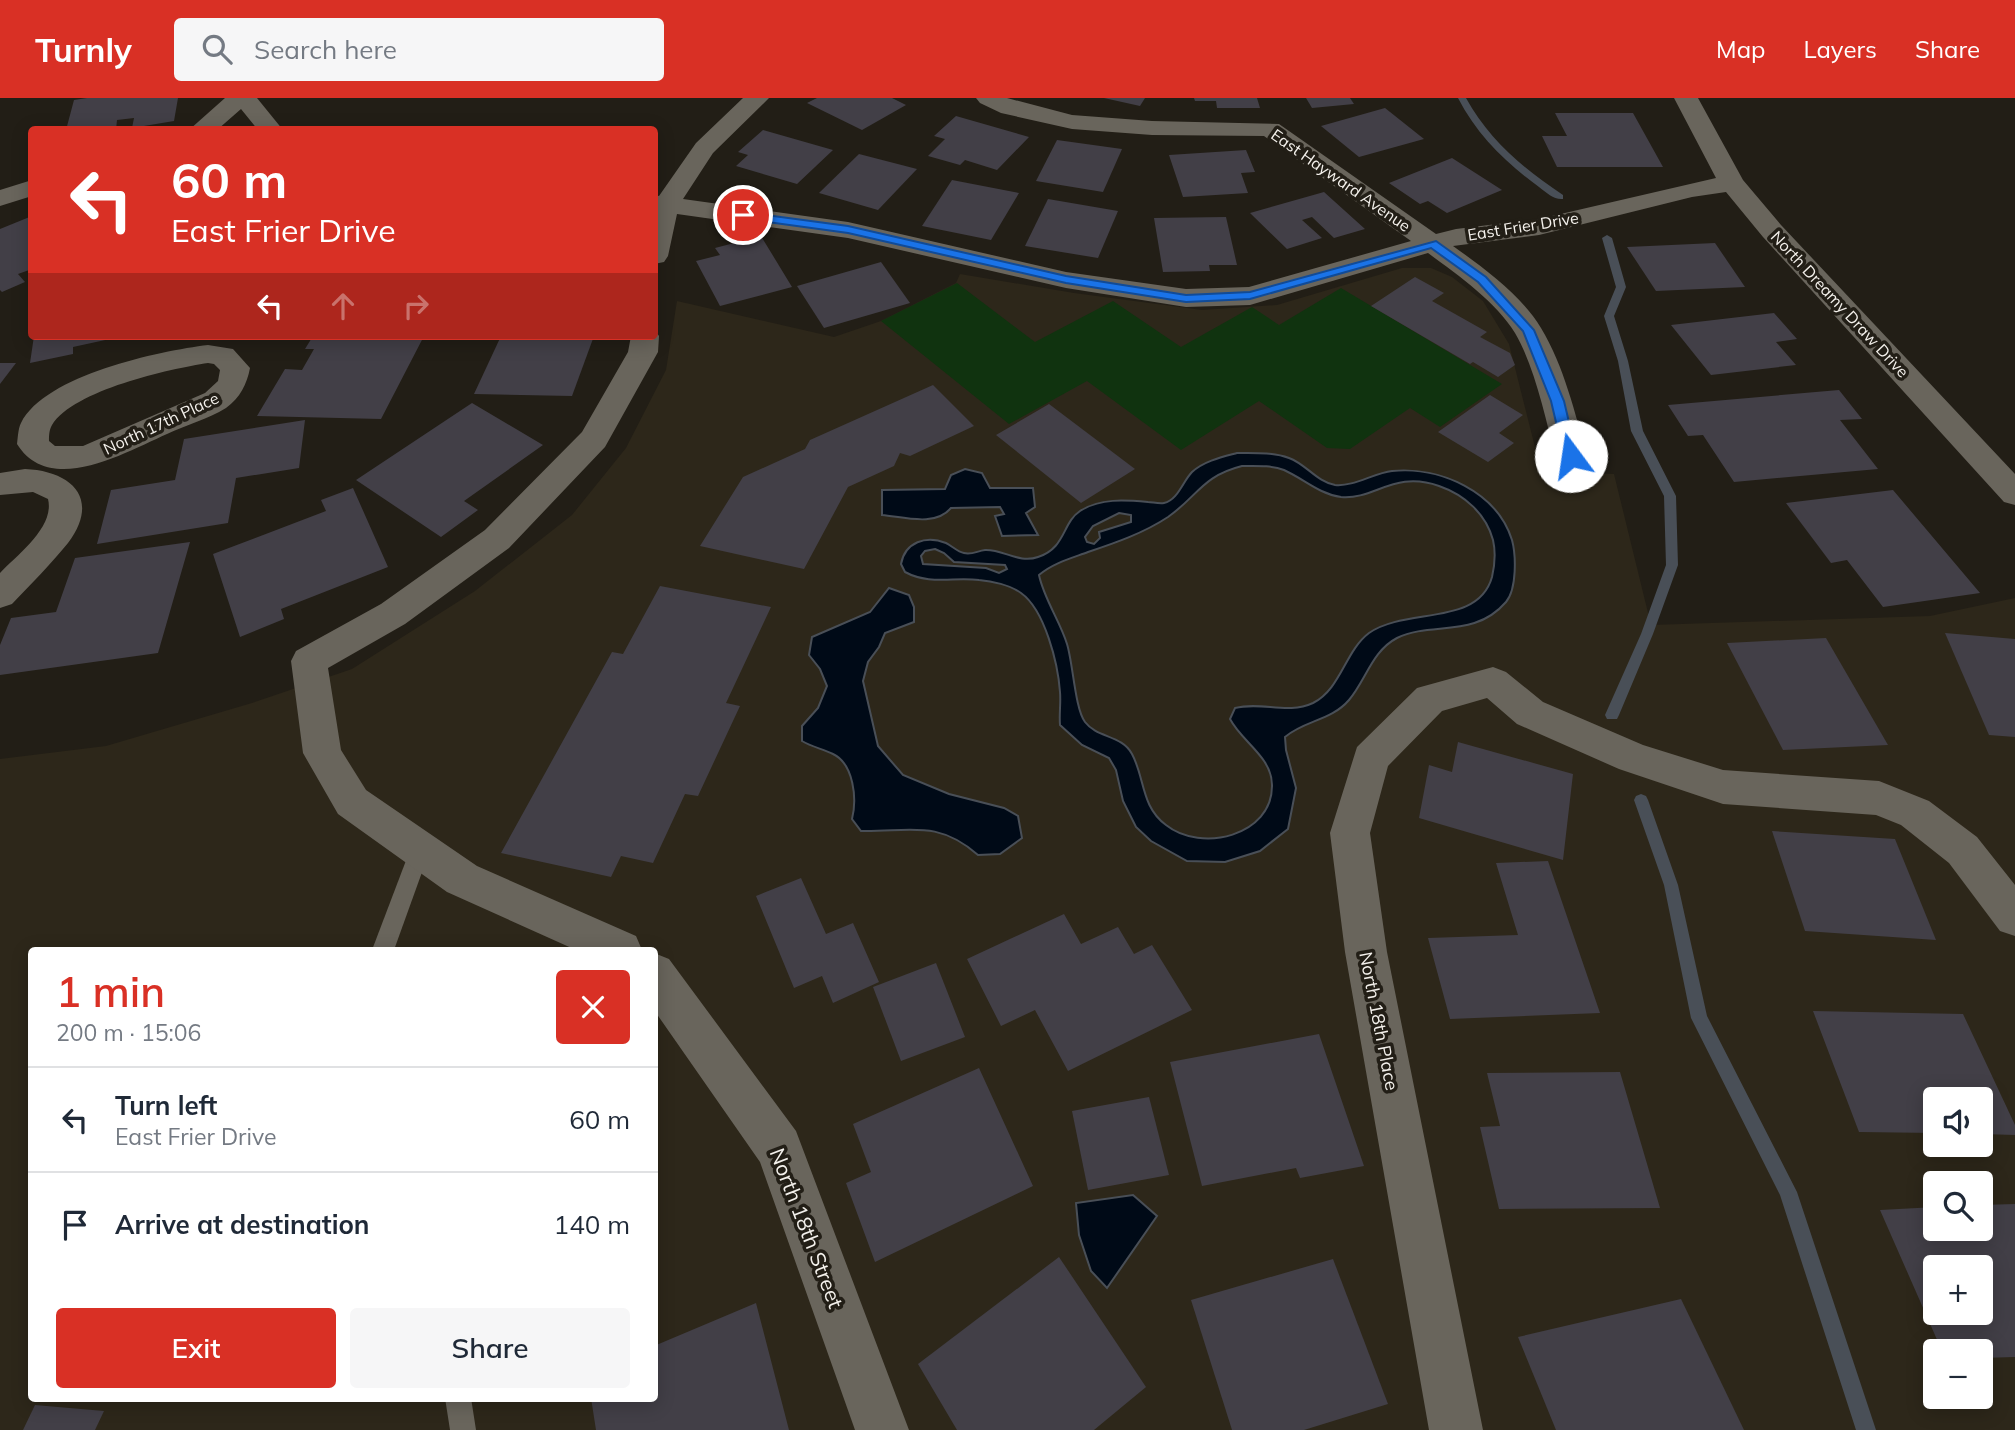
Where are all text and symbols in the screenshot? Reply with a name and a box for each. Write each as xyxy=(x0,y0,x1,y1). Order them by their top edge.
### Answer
search box xyxy=(174,18,664,81)
text: Turnly xyxy=(35,29,132,70)
icon: search xyxy=(198,30,236,68)
text: Search here xyxy=(254,33,397,66)
text: Map xyxy=(1716,34,1765,64)
text: Layers xyxy=(1803,34,1877,64)
text: Share xyxy=(1915,34,1980,64)
street label: East Hayward Avenue xyxy=(1267,124,1415,236)
text: 60 m xyxy=(171,149,287,210)
icon: left xyxy=(56,154,147,245)
pin xyxy=(713,185,773,245)
icon: arrive xyxy=(724,196,762,234)
street label: East Frier Drive xyxy=(1466,207,1580,245)
text: East Frier Drive xyxy=(171,210,396,250)
street label: North Dreamy Draw Drive xyxy=(1767,227,1913,381)
icon: left xyxy=(251,287,289,325)
icon: ahead xyxy=(324,287,362,325)
icon: right xyxy=(397,287,435,325)
street label: North 17th Place xyxy=(100,387,222,459)
position arrow xyxy=(1534,419,1608,493)
street label: North 18th Place xyxy=(1354,950,1404,1092)
text: 1 min xyxy=(56,965,165,1018)
button: close xyxy=(556,970,630,1044)
text: 200 m · 15:06 xyxy=(56,1018,201,1047)
map controls xyxy=(1923,1087,1993,1409)
button: sound xyxy=(1923,1087,1993,1157)
text: Turn left xyxy=(115,1089,217,1122)
icon: left xyxy=(56,1101,94,1139)
text: 60 m xyxy=(569,1103,630,1136)
text: East Frier Drive xyxy=(115,1122,276,1151)
street label: North 18th Street xyxy=(765,1144,849,1312)
button: search xyxy=(1923,1171,1993,1241)
icon: arrive xyxy=(56,1206,94,1244)
text: Arrive at destination xyxy=(115,1208,370,1241)
text: 140 m xyxy=(554,1208,630,1241)
button: + xyxy=(1923,1255,1993,1325)
button: Exit xyxy=(56,1308,336,1388)
button: Share xyxy=(350,1308,630,1388)
button: − xyxy=(1923,1339,1993,1409)

